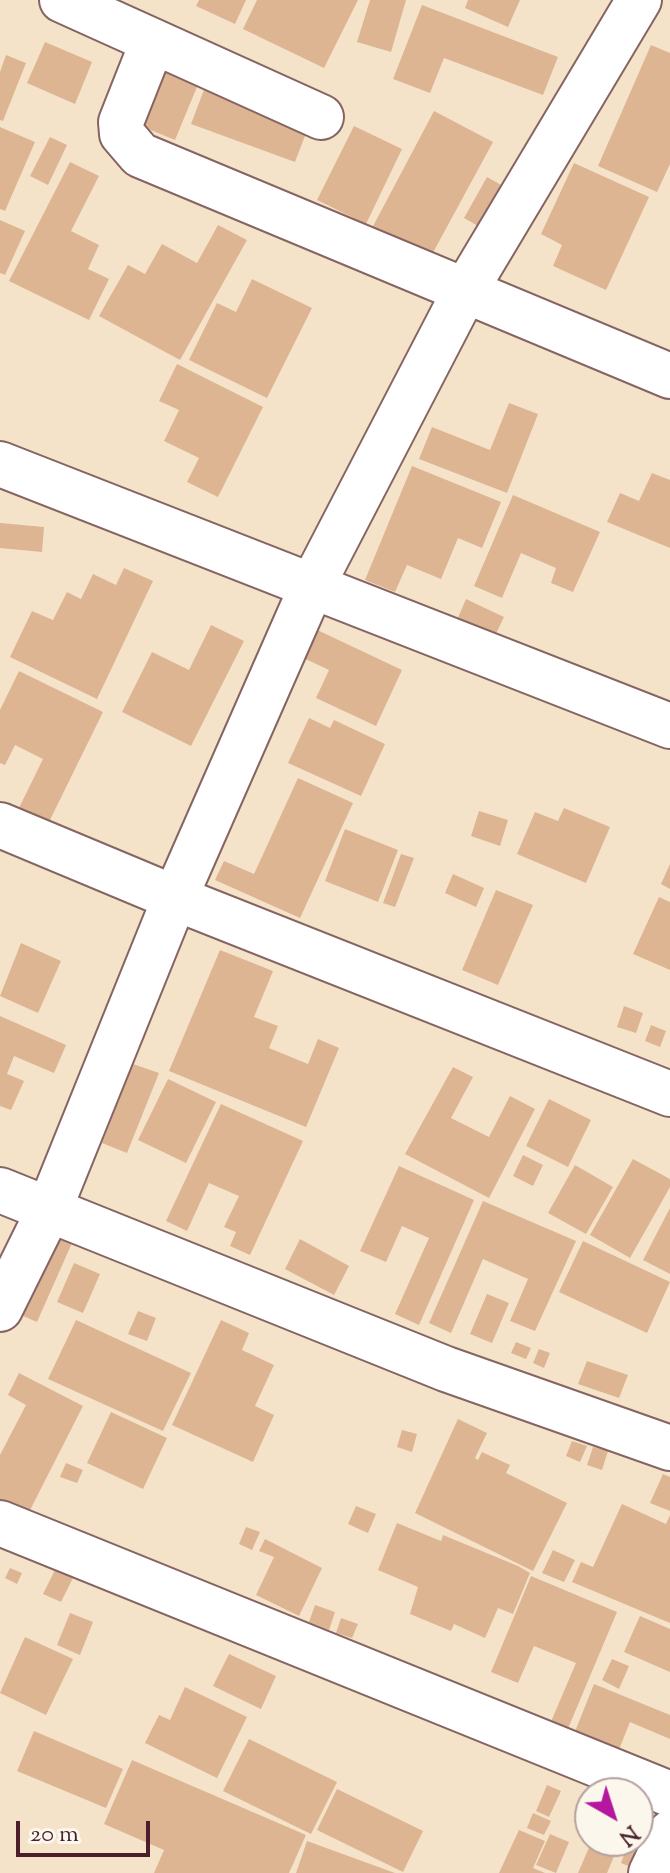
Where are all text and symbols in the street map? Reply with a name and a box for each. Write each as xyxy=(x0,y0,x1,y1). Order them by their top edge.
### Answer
north arrow xyxy=(574,1777,654,1857)
scale bar xyxy=(20,1805,154,1855)
text: N xyxy=(611,1816,645,1852)
text: 20 m xyxy=(30,1818,79,1852)

